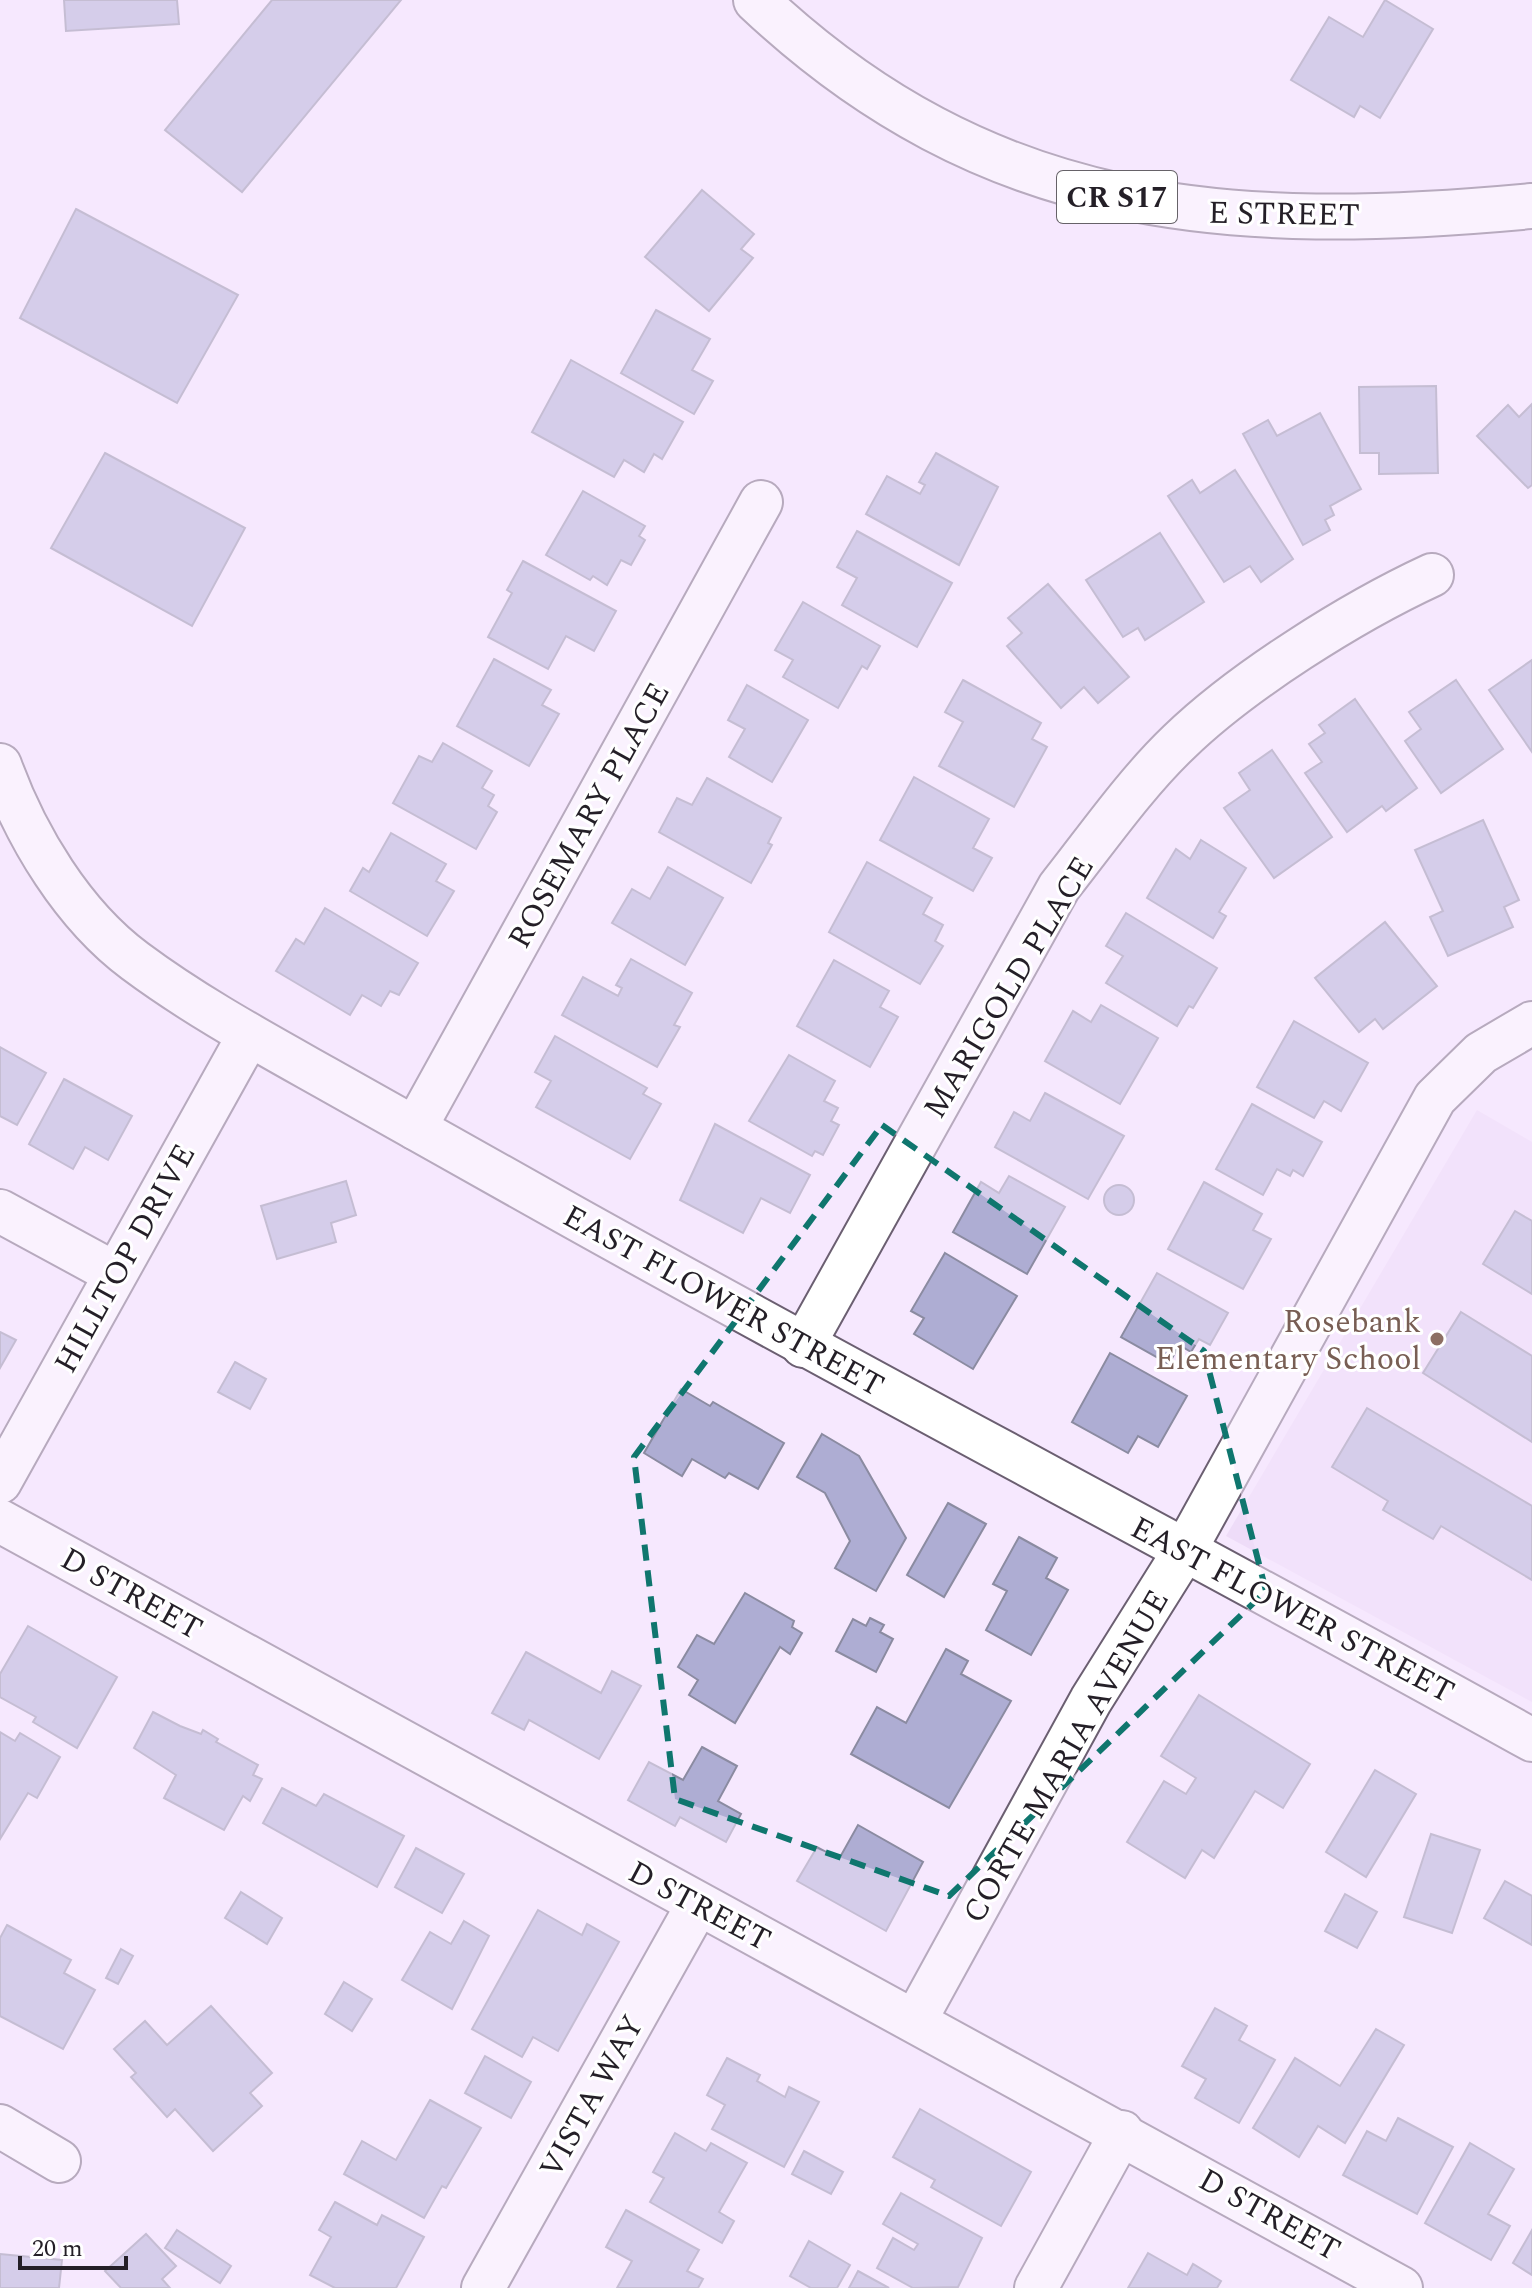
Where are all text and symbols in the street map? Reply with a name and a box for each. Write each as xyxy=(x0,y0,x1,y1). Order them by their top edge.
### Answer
road number: CR S17 xyxy=(1057,171,1177,223)
street label: E STREET xyxy=(1208,189,1360,240)
street label: ROSEMARY PLACE xyxy=(496,674,683,958)
street label: MARIGOLD PLACE xyxy=(911,847,1107,1128)
street label: HILLTOP DRIVE xyxy=(42,1135,209,1382)
street label: EAST FLOWER STREET xyxy=(554,1192,893,1410)
place label: Rosebank Elementary School xyxy=(1155,1298,1421,1384)
marker: Rosebank Elementary School xyxy=(1428,1330,1446,1348)
street label: EAST FLOWER STREET xyxy=(1121,1504,1463,1717)
street label: D STREET xyxy=(51,1535,211,1654)
street label: CORTE MARIA AVENUE xyxy=(951,1581,1182,1933)
street label: D STREET xyxy=(619,1848,780,1965)
street label: VISTA WAY xyxy=(527,2006,657,2187)
street label: D STREET xyxy=(1189,2156,1349,2275)
scale bar xyxy=(20,2220,126,2270)
text: 20 m xyxy=(32,2231,83,2267)

